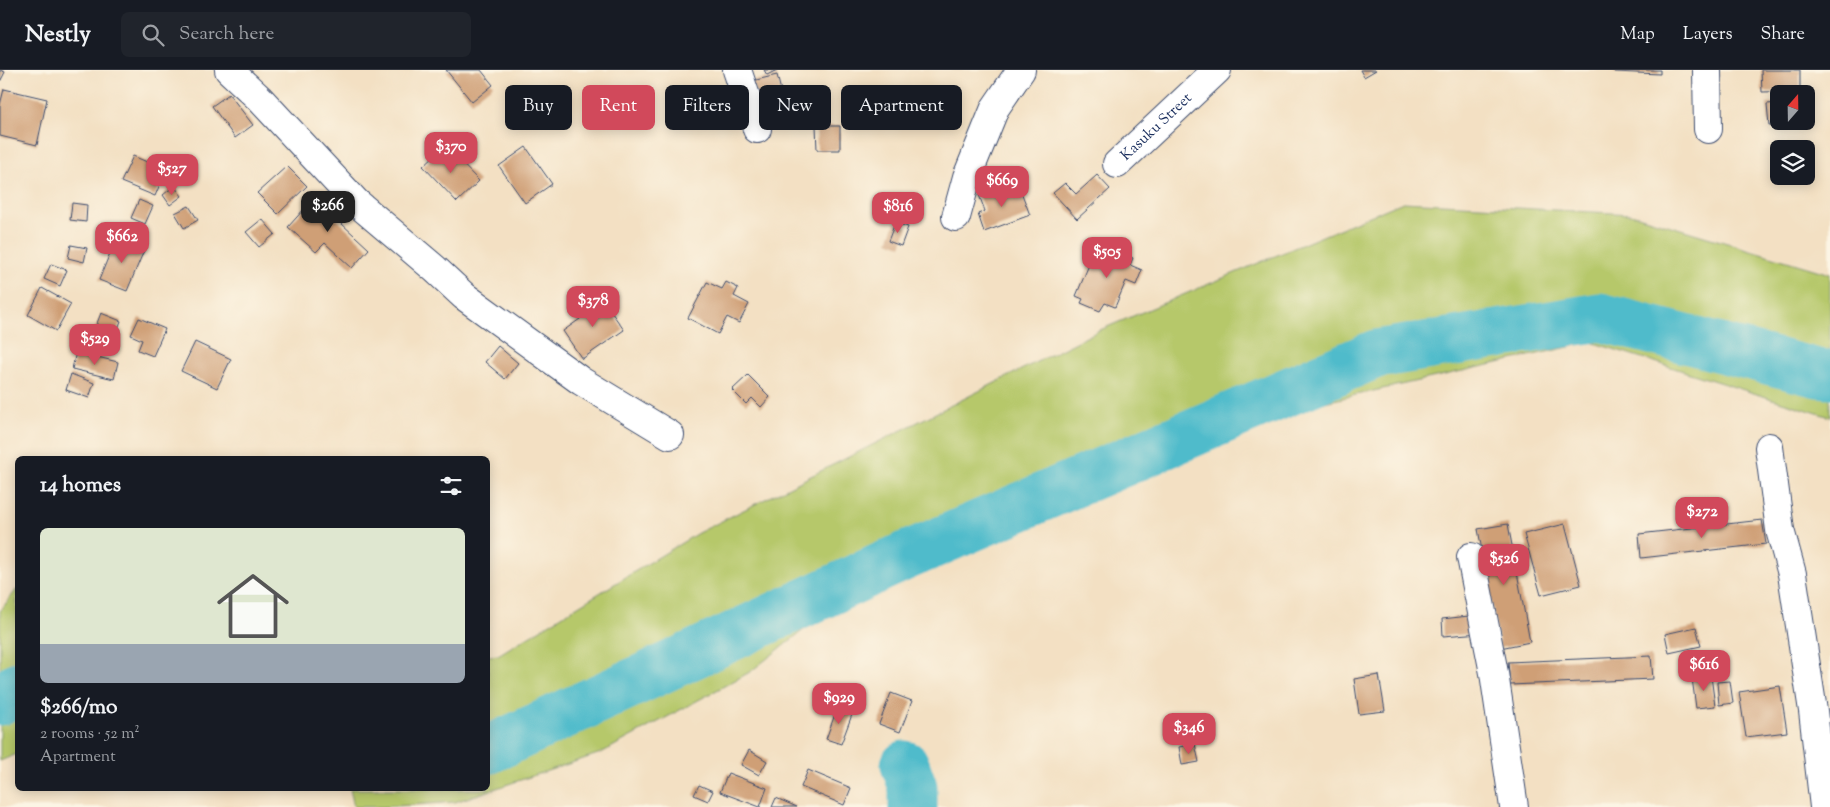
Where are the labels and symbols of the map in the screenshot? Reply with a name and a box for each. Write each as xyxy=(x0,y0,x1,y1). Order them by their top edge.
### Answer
north arrow xyxy=(1770,85,1815,130)
street label: Kasuku Street xyxy=(1116,88,1197,166)
pin: $370 xyxy=(421,132,481,174)
pin: $527 xyxy=(142,154,202,196)
pin: $669 xyxy=(972,166,1032,208)
pin: $266 xyxy=(298,190,358,233)
pin: $816 xyxy=(868,191,928,234)
pin: $662 xyxy=(92,222,152,264)
pin: $505 xyxy=(1077,236,1137,279)
pin: $378 xyxy=(563,286,623,328)
pin: $529 xyxy=(65,324,125,366)
pin: $272 xyxy=(1672,496,1732,539)
pin: $526 xyxy=(1474,544,1534,586)
pin: $616 xyxy=(1674,650,1734,692)
pin: $929 xyxy=(809,682,869,725)
pin: $346 xyxy=(1159,712,1219,755)

